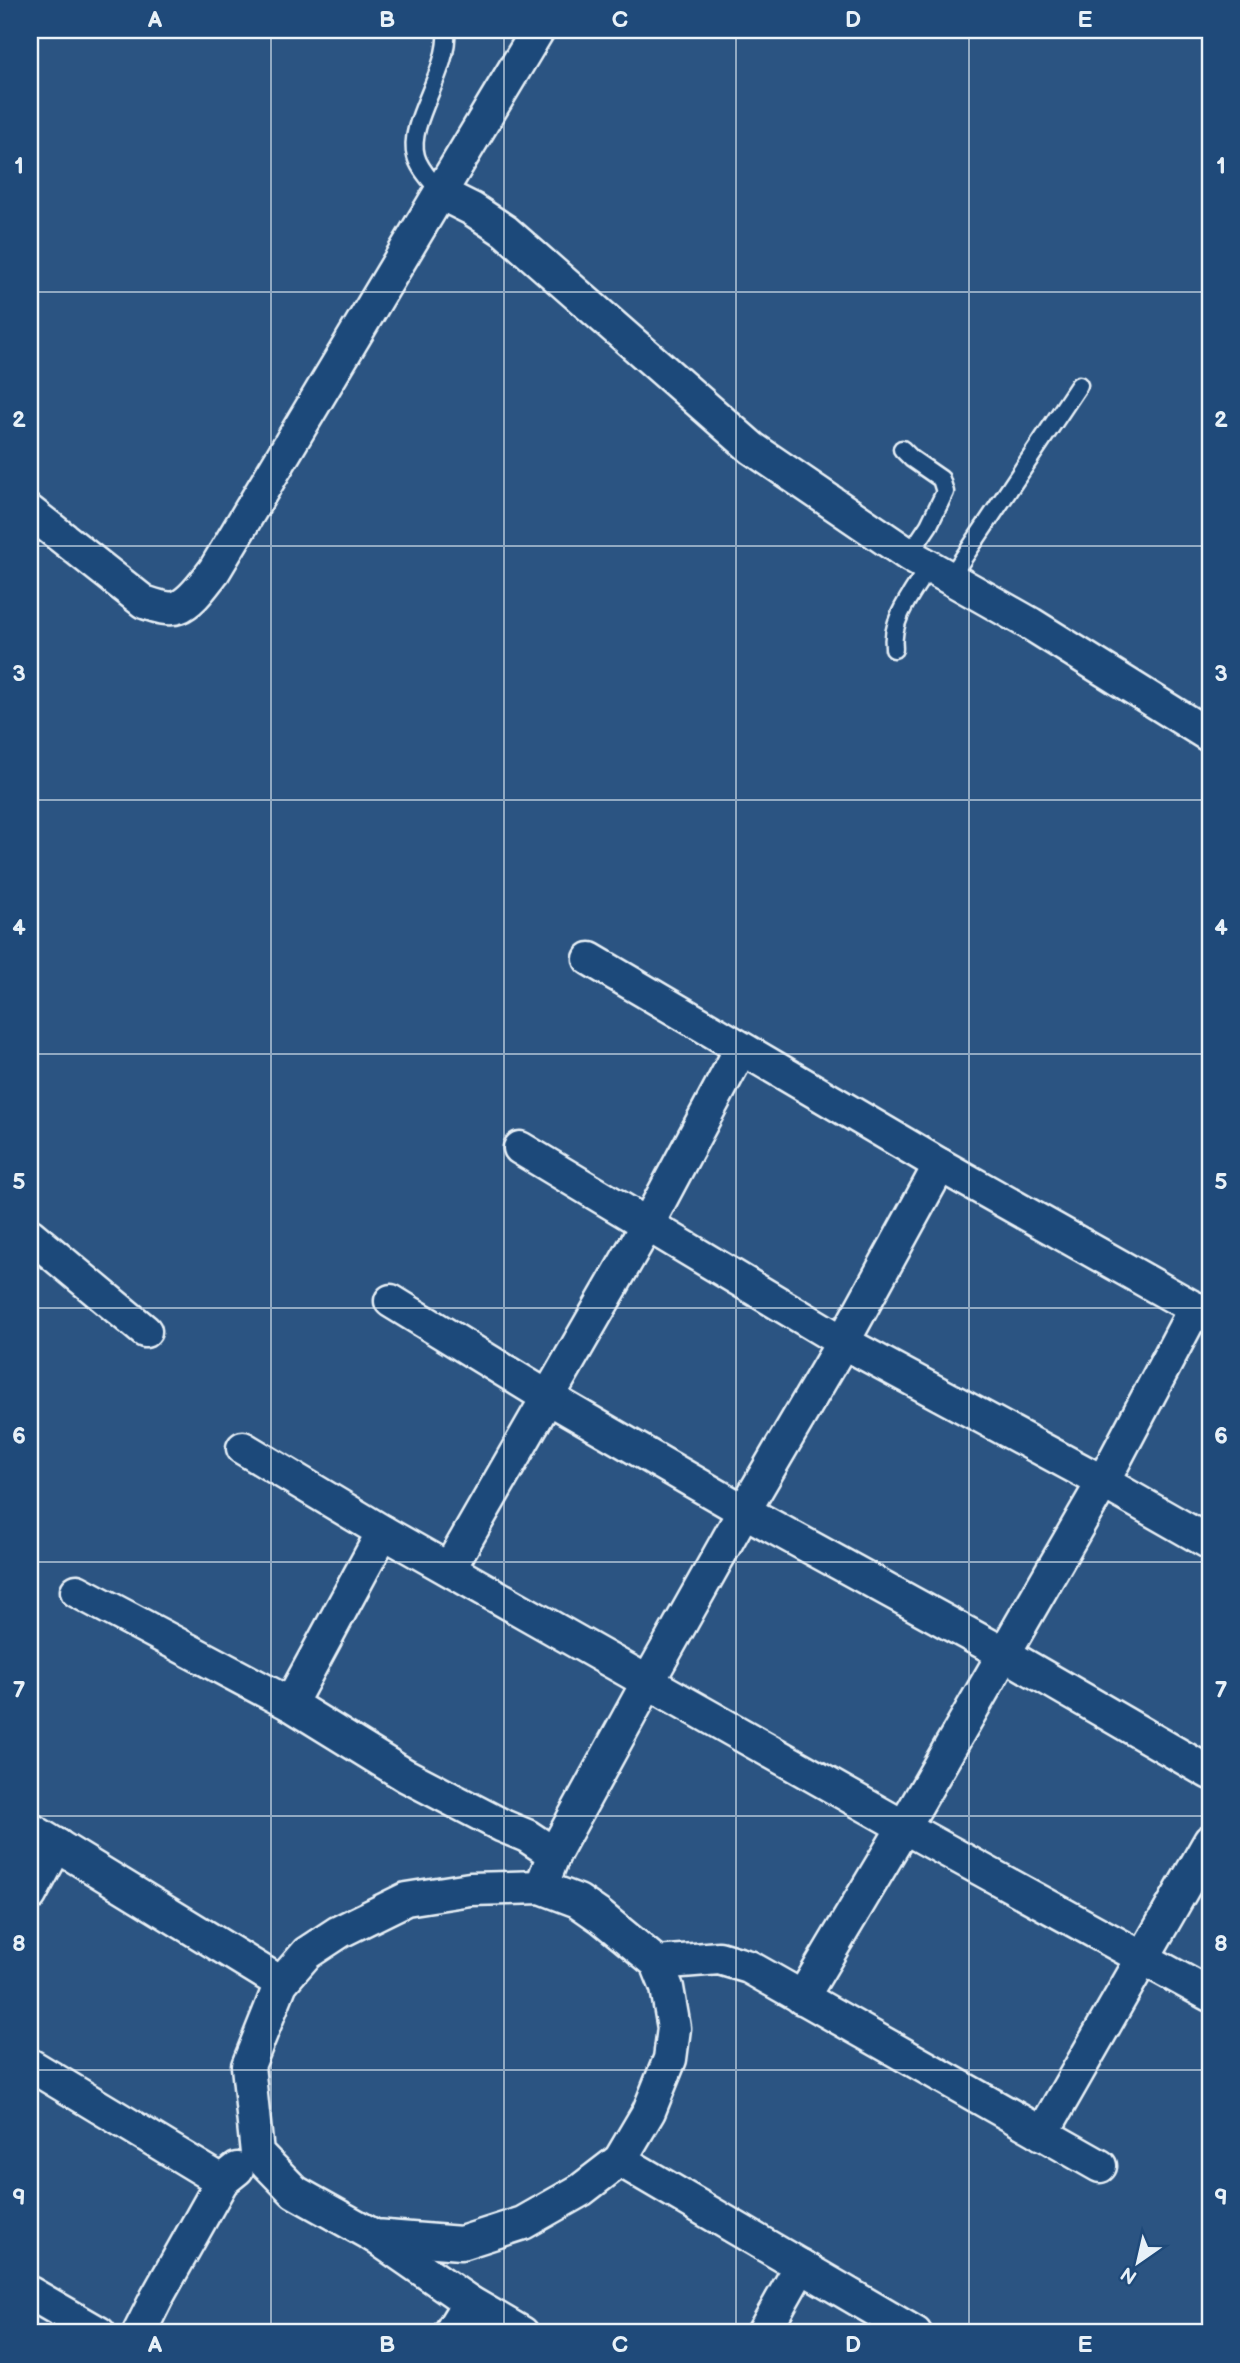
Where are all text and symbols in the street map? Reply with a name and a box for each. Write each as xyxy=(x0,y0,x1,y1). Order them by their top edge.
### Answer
text: A xyxy=(147,6,163,34)
text: B xyxy=(379,6,395,34)
text: C xyxy=(612,6,628,34)
text: D xyxy=(845,6,861,34)
text: E xyxy=(1078,6,1093,34)
text: 1 xyxy=(14,152,24,180)
text: 1 xyxy=(1216,152,1226,180)
text: 2 xyxy=(12,406,26,434)
text: 2 xyxy=(1214,406,1228,434)
text: 3 xyxy=(12,660,26,688)
text: 3 xyxy=(1214,660,1228,688)
text: 4 xyxy=(12,914,26,942)
text: 4 xyxy=(1214,914,1228,942)
text: 5 xyxy=(12,1168,26,1196)
text: 5 xyxy=(1214,1168,1228,1196)
text: 6 xyxy=(12,1422,26,1450)
text: 6 xyxy=(1214,1422,1228,1450)
text: 7 xyxy=(13,1676,26,1704)
text: 7 xyxy=(1215,1676,1228,1704)
text: 8 xyxy=(12,1930,26,1958)
text: 8 xyxy=(1214,1930,1228,1958)
text: 9 xyxy=(12,2184,26,2212)
text: 9 xyxy=(1214,2184,1228,2212)
north arrow xyxy=(1104,2226,1174,2296)
text: N xyxy=(1117,2261,1142,2288)
text: A xyxy=(147,2331,163,2359)
text: B xyxy=(379,2331,395,2359)
text: C xyxy=(612,2331,628,2359)
text: D xyxy=(845,2331,861,2359)
text: E xyxy=(1078,2331,1093,2359)

